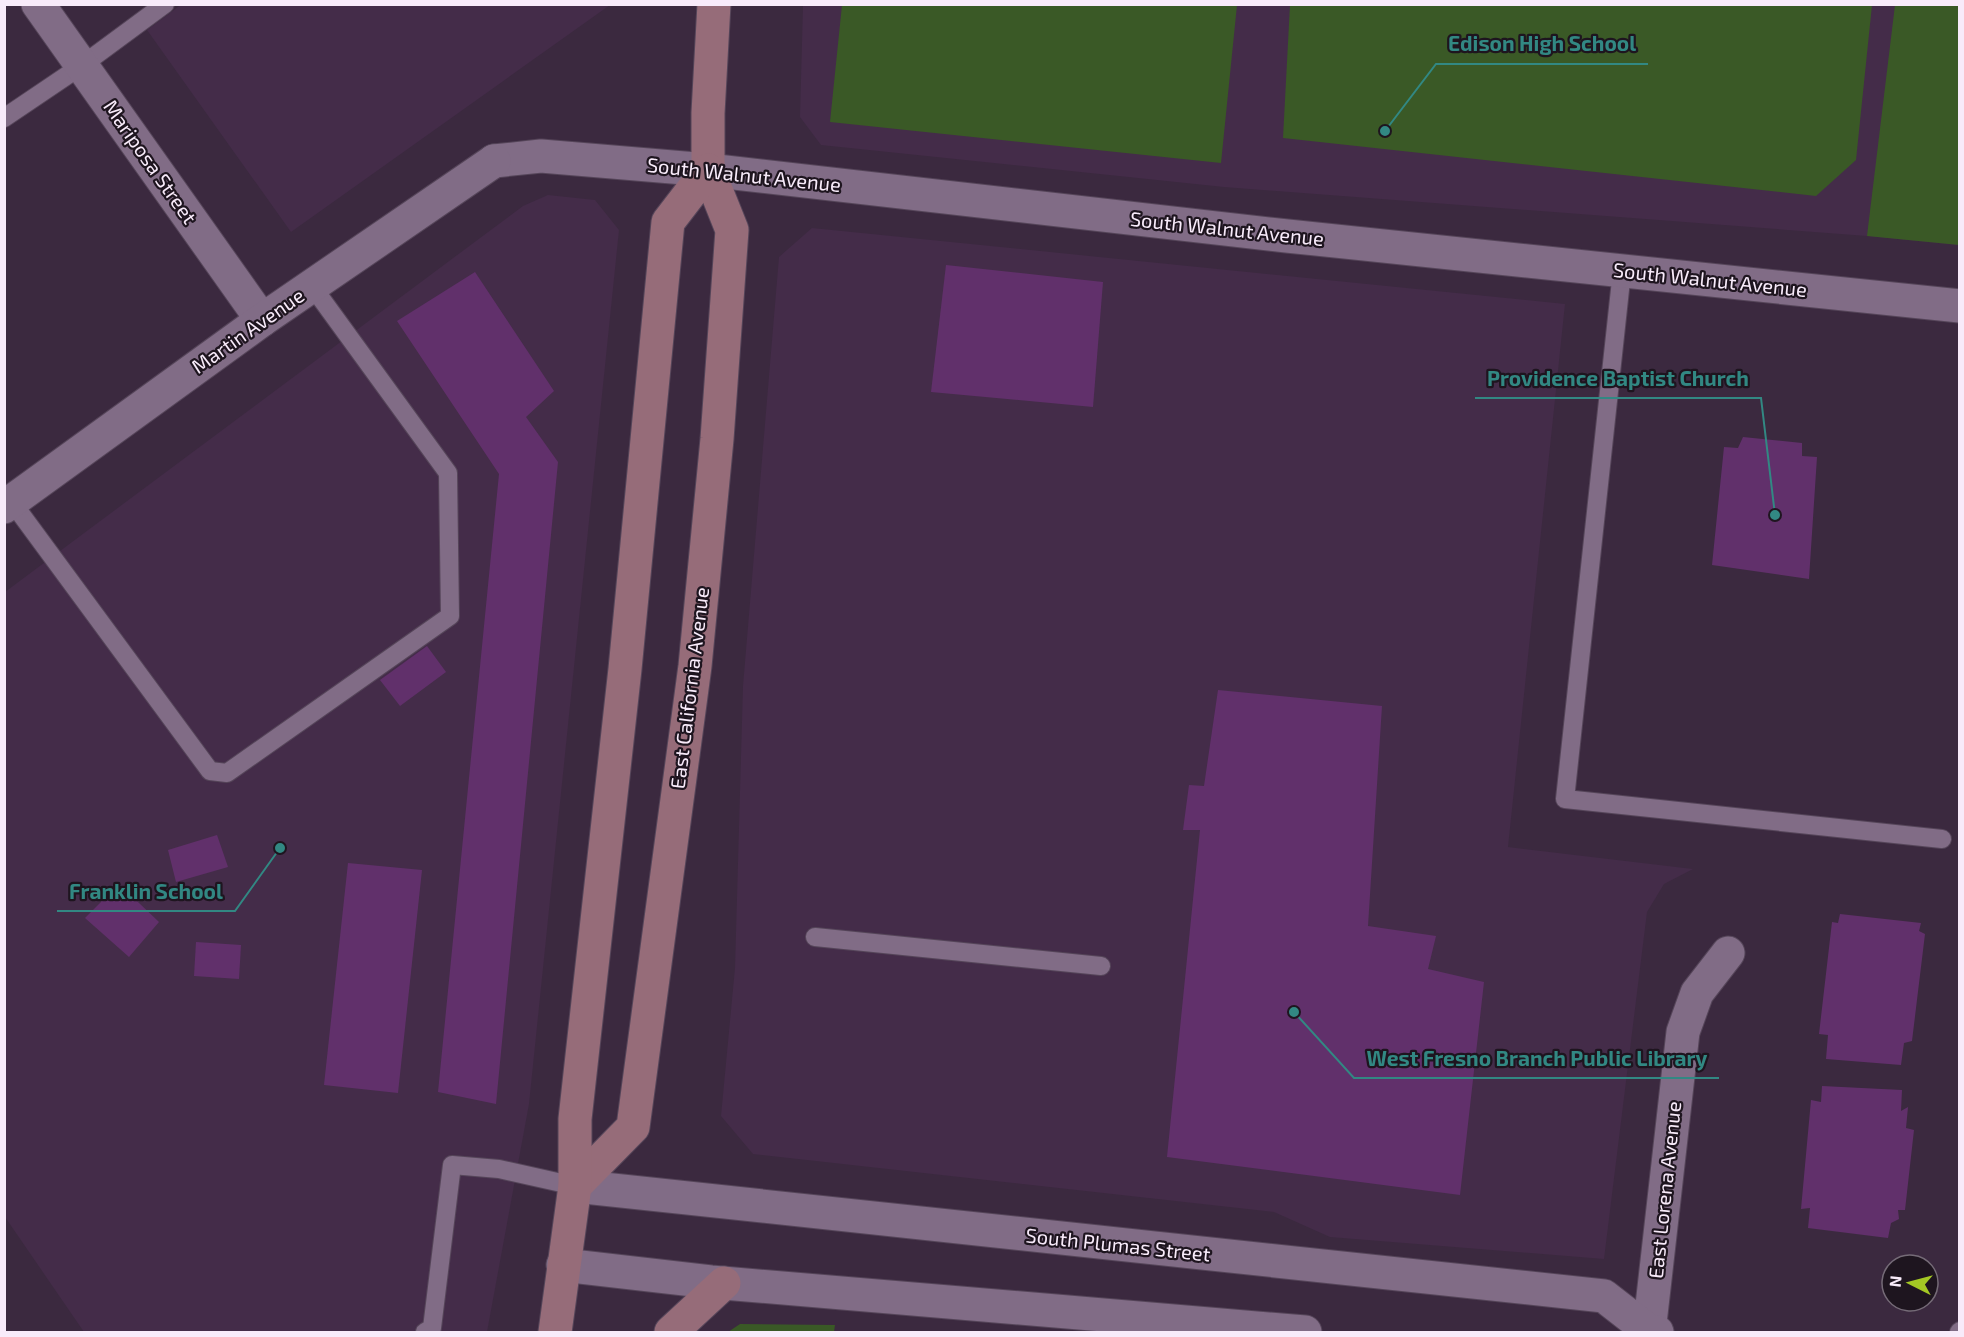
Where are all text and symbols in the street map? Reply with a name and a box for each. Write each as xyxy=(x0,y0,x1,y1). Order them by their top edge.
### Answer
callout: Edison High School xyxy=(1436,25,1648,64)
text: Edison High School xyxy=(1448,30,1636,55)
street label: Mariposa Street xyxy=(99,95,203,228)
street label: South Walnut Avenue xyxy=(646,152,842,196)
street label: South Walnut Avenue xyxy=(1129,206,1325,250)
street label: South Walnut Avenue xyxy=(1612,257,1808,301)
street label: Martin Avenue xyxy=(187,283,308,378)
callout: Providence Baptist Church xyxy=(1475,359,1761,398)
text: Providence Baptist Church xyxy=(1487,365,1749,390)
street label: East California Avenue xyxy=(665,586,713,790)
callout: Franklin School xyxy=(57,872,235,911)
text: Franklin School xyxy=(69,878,223,903)
callout: West Fresno Branch Public Library xyxy=(1354,1039,1719,1078)
text: West Fresno Branch Public Library xyxy=(1367,1045,1708,1071)
street label: East Lorena Avenue xyxy=(1643,1100,1685,1280)
street label: South Plumas Street xyxy=(1025,1222,1212,1266)
north arrow xyxy=(1880,1253,1940,1313)
text: N xyxy=(1885,1275,1905,1288)

